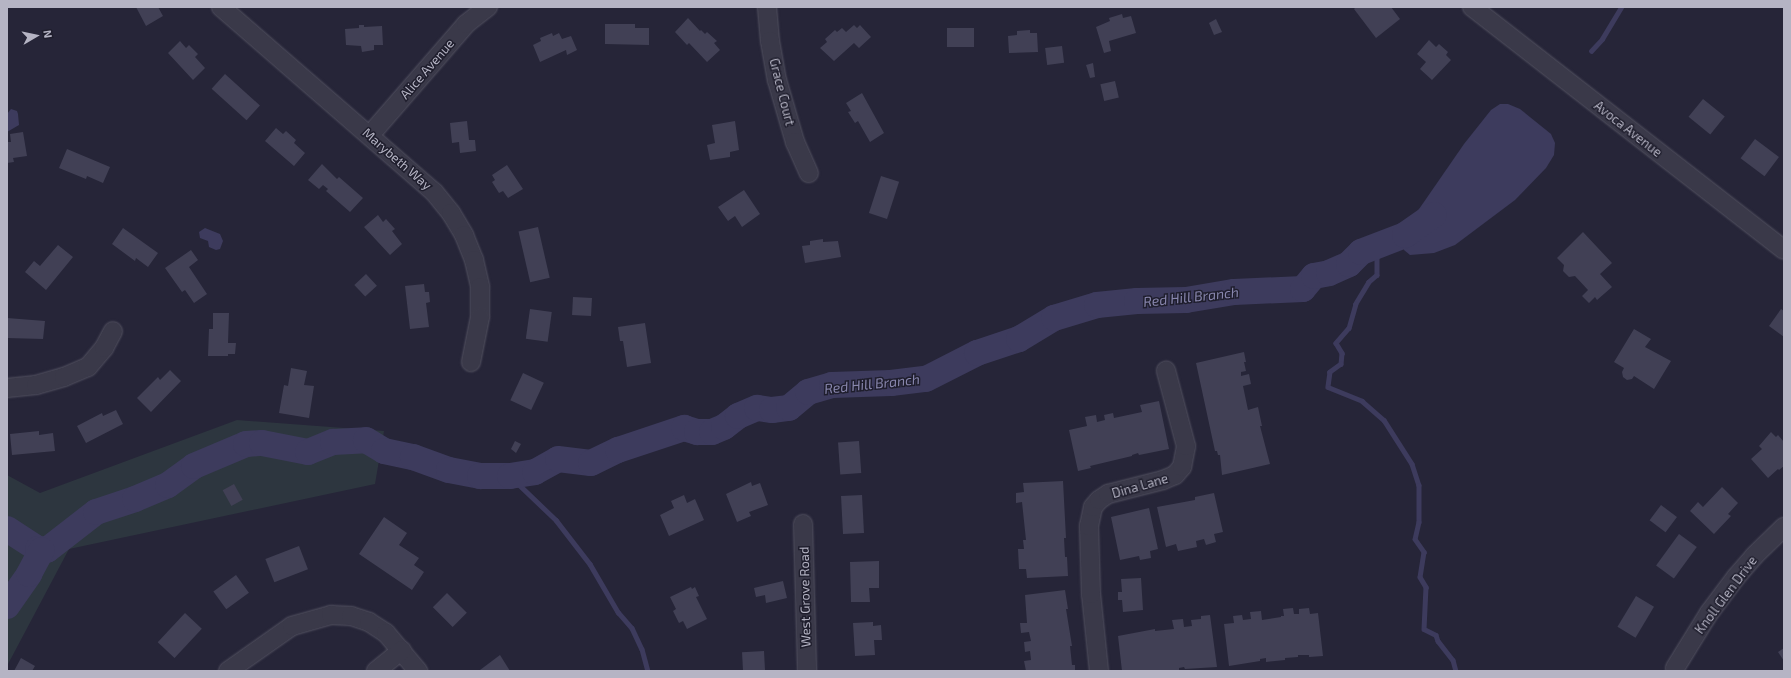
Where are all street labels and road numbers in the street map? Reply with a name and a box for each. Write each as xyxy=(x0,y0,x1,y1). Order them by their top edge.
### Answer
street label: Alice Avenue xyxy=(397,36,457,102)
street label: Grace Court xyxy=(766,57,798,127)
street label: Avoca Avenue xyxy=(1591,98,1665,160)
street label: Marybeth Way xyxy=(359,125,435,193)
street label: Dina Lane xyxy=(1110,471,1170,501)
street label: West Grove Road xyxy=(796,547,814,647)
street label: Knoll Glen Drive xyxy=(1692,553,1760,637)

